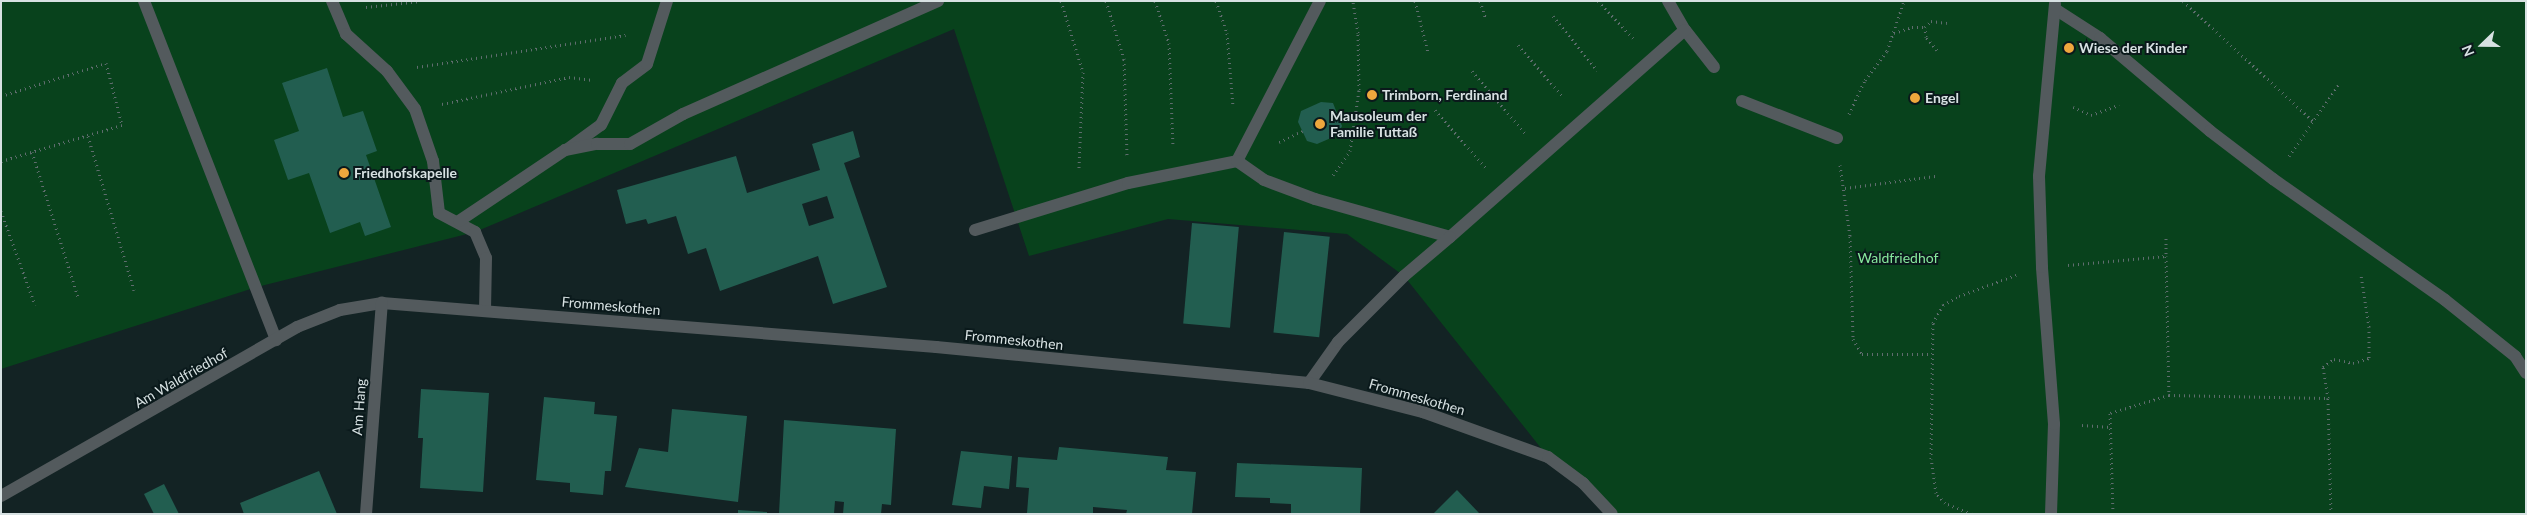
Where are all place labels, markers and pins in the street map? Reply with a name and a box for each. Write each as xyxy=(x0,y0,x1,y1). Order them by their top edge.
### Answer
place label: Wiese der Kinder xyxy=(2079,40,2187,56)
marker: Wiese der Kinder xyxy=(2063,42,2075,54)
place label: Trimborn, Ferdinand xyxy=(1382,87,1507,103)
marker: Trimborn, Ferdinand xyxy=(1366,89,1378,101)
place label: Engel xyxy=(1925,90,1959,106)
marker: Engel xyxy=(1909,92,1921,104)
place label: Mausoleum der Familie Tuttaß xyxy=(1330,108,1427,140)
marker: Mausoleum der Familie Tuttaß xyxy=(1314,118,1326,130)
place label: Friedhofskapelle xyxy=(354,165,457,181)
marker: Friedhofskapelle xyxy=(338,167,350,179)

